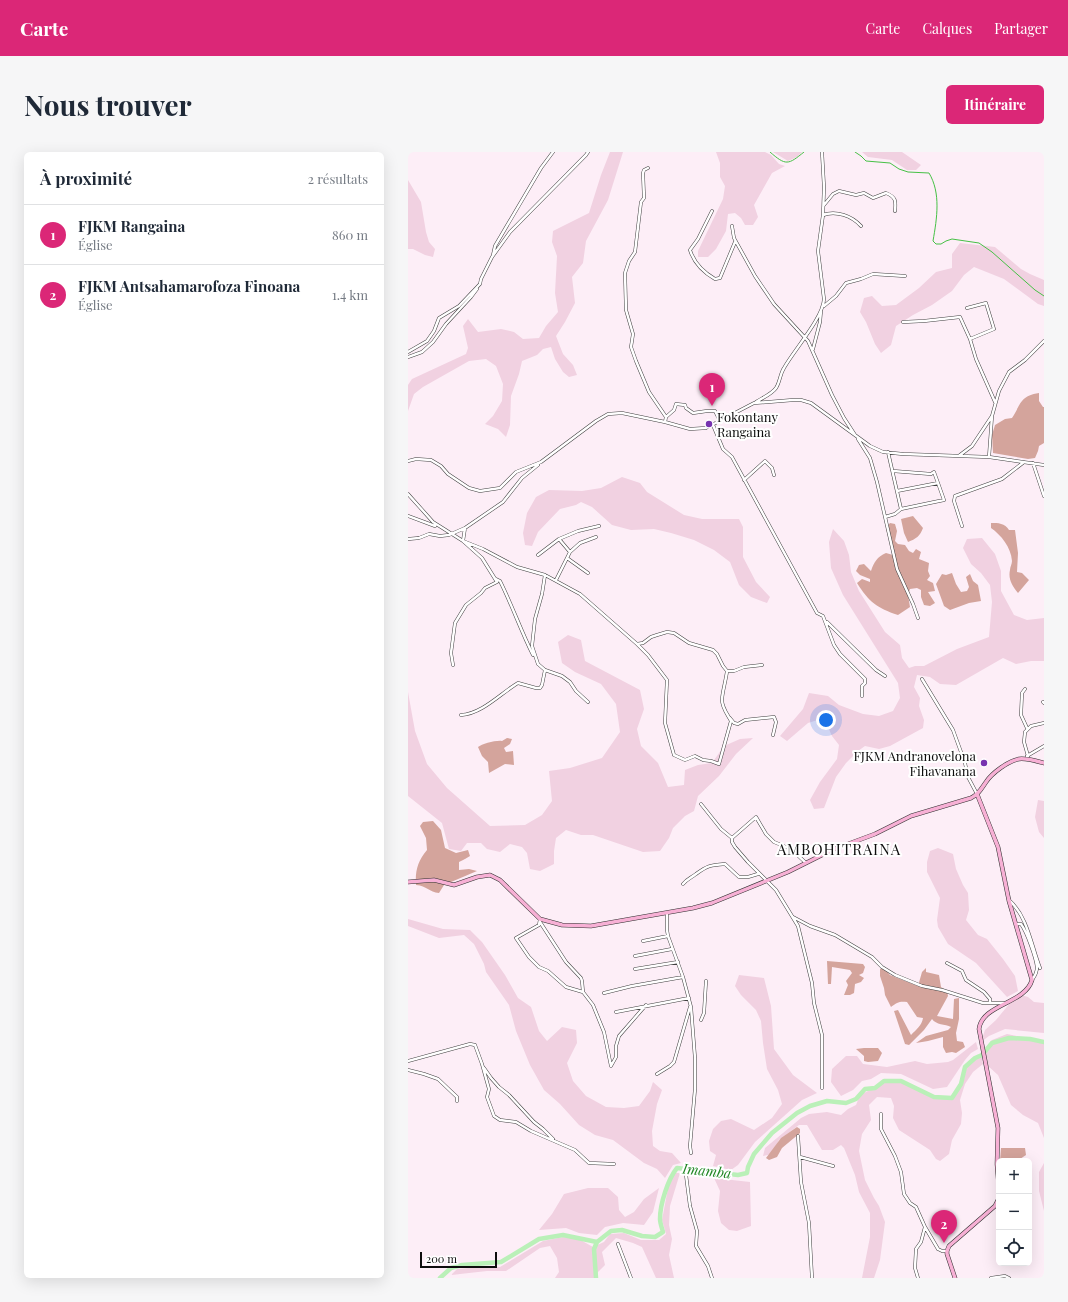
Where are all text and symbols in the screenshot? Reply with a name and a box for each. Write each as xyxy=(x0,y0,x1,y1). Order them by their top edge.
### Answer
text: Carte xyxy=(20,15,68,41)
text: Carte xyxy=(866,19,900,38)
text: Calques xyxy=(922,19,972,38)
text: Partager xyxy=(994,19,1048,38)
button: Itinéraire xyxy=(946,85,1044,124)
text: Nous trouver xyxy=(24,86,192,123)
text: À proximité xyxy=(40,167,132,189)
text: 2 résultats xyxy=(308,170,368,187)
text: FJKM Rangaina xyxy=(78,216,185,236)
text: 1 xyxy=(51,226,55,243)
text: 860 m xyxy=(332,226,368,243)
text: Église xyxy=(78,236,113,253)
text: FJKM Antsahamarofoza Finoana xyxy=(78,276,300,296)
text: 2 xyxy=(50,286,56,303)
text: 1.4 km xyxy=(332,286,368,303)
text: Église xyxy=(78,296,113,313)
pin: 1 xyxy=(699,373,725,406)
place label: Fokontany Rangaina xyxy=(717,408,778,440)
marker: Fokontany Rangaina xyxy=(704,419,714,429)
your location xyxy=(816,710,836,730)
place label: FJKM Andranovelona Fihavanana xyxy=(853,747,977,779)
marker: FJKM Andranovelona Fihavanana xyxy=(979,758,989,768)
district label: AMBOHITRAINA xyxy=(776,839,901,859)
water label: Imamba xyxy=(681,1158,732,1183)
map controls xyxy=(996,1158,1032,1266)
button: + xyxy=(996,1158,1032,1194)
button: − xyxy=(996,1194,1032,1230)
pin: 2 xyxy=(931,1210,957,1243)
button: locate xyxy=(996,1230,1032,1266)
scale bar xyxy=(420,1250,497,1269)
text: 200 m xyxy=(426,1251,457,1266)

